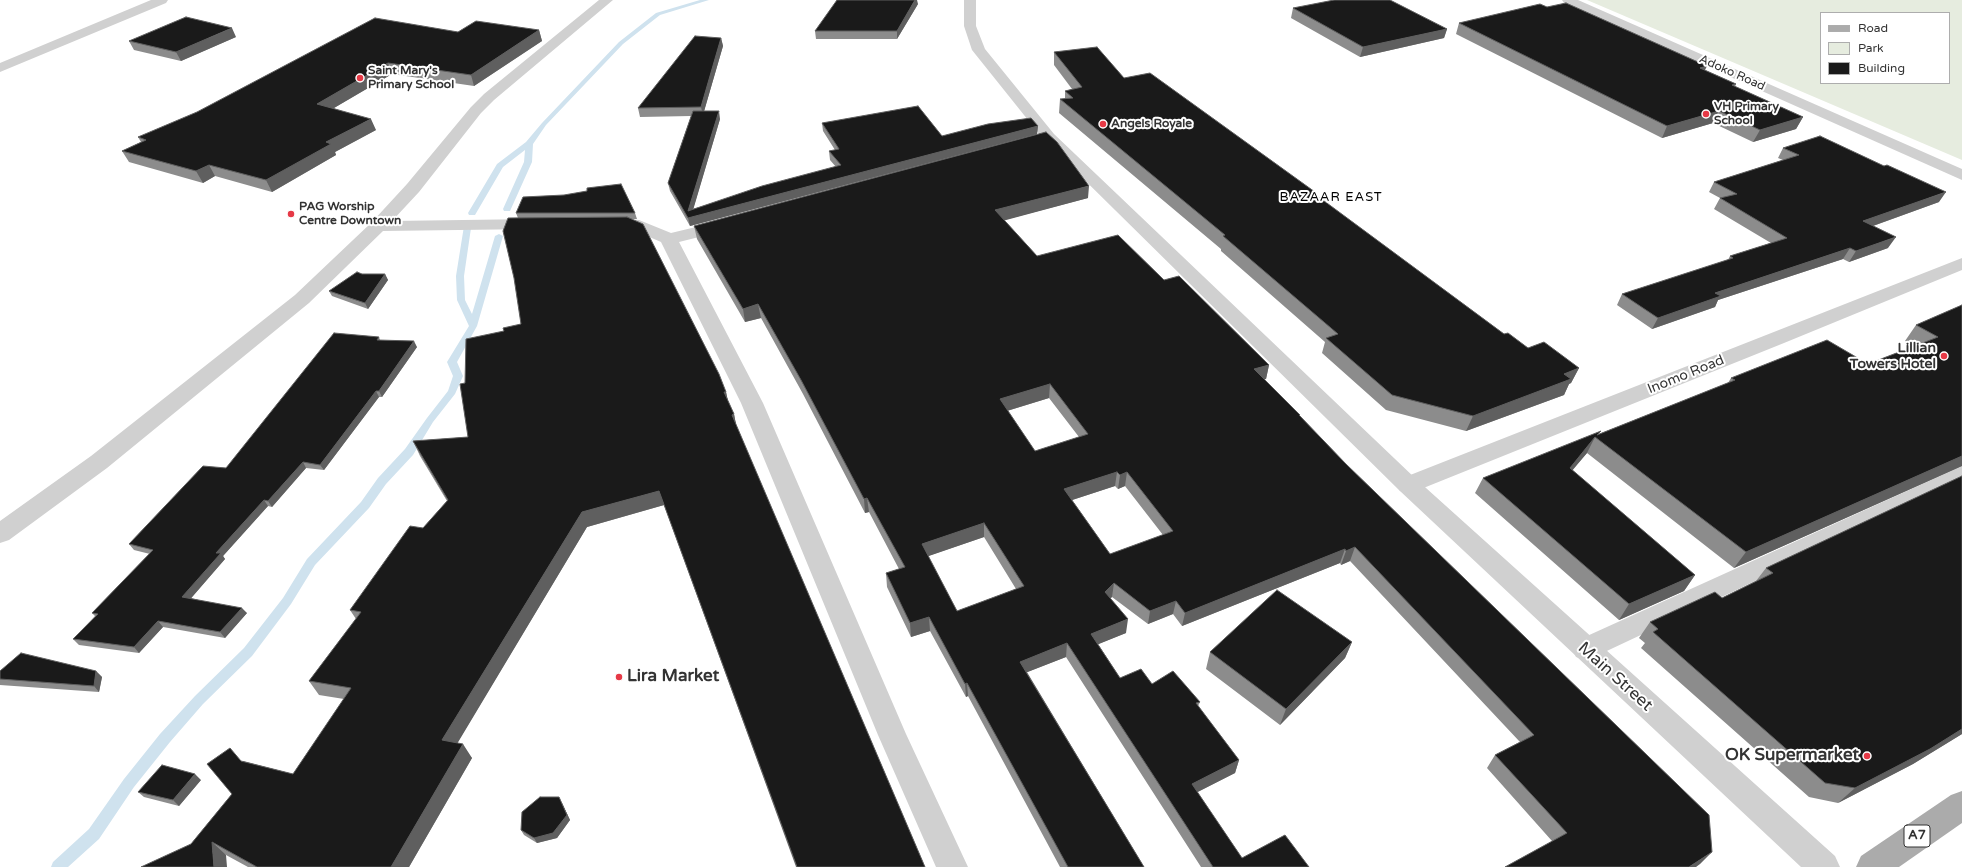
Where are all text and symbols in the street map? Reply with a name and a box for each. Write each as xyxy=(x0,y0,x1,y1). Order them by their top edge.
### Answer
legend xyxy=(1820,12,1950,84)
text: Road xyxy=(1858,21,1888,35)
text: Park xyxy=(1858,41,1884,55)
street label: Adoko Road xyxy=(1697,52,1767,94)
text: Building xyxy=(1858,61,1905,75)
place label: Saint Mary's Primary School xyxy=(368,64,454,92)
marker: Saint Mary's Primary School xyxy=(355,73,365,83)
place label: VH Primary School xyxy=(1714,100,1779,128)
marker: VH Primary School xyxy=(1701,109,1711,119)
place label: Angels Royale xyxy=(1111,117,1192,131)
marker: Angels Royale xyxy=(1098,119,1108,129)
district label: BAZAAR EAST xyxy=(1279,190,1383,206)
place label: PAG Worship Centre Downtown xyxy=(299,200,401,228)
marker: PAG Worship Centre Downtown xyxy=(286,209,296,219)
place label: Lillian Towers Hotel xyxy=(1850,340,1936,372)
marker: Lillian Towers Hotel xyxy=(1939,351,1949,361)
street label: Inomo Road xyxy=(1645,352,1727,398)
street label: Main Street xyxy=(1573,638,1657,716)
place label: Lira Market xyxy=(627,667,719,687)
marker: Lira Market xyxy=(614,672,624,682)
place label: OK Supermarket xyxy=(1725,746,1859,766)
marker: OK Supermarket xyxy=(1862,751,1872,761)
road number: A7 xyxy=(1904,825,1930,847)

